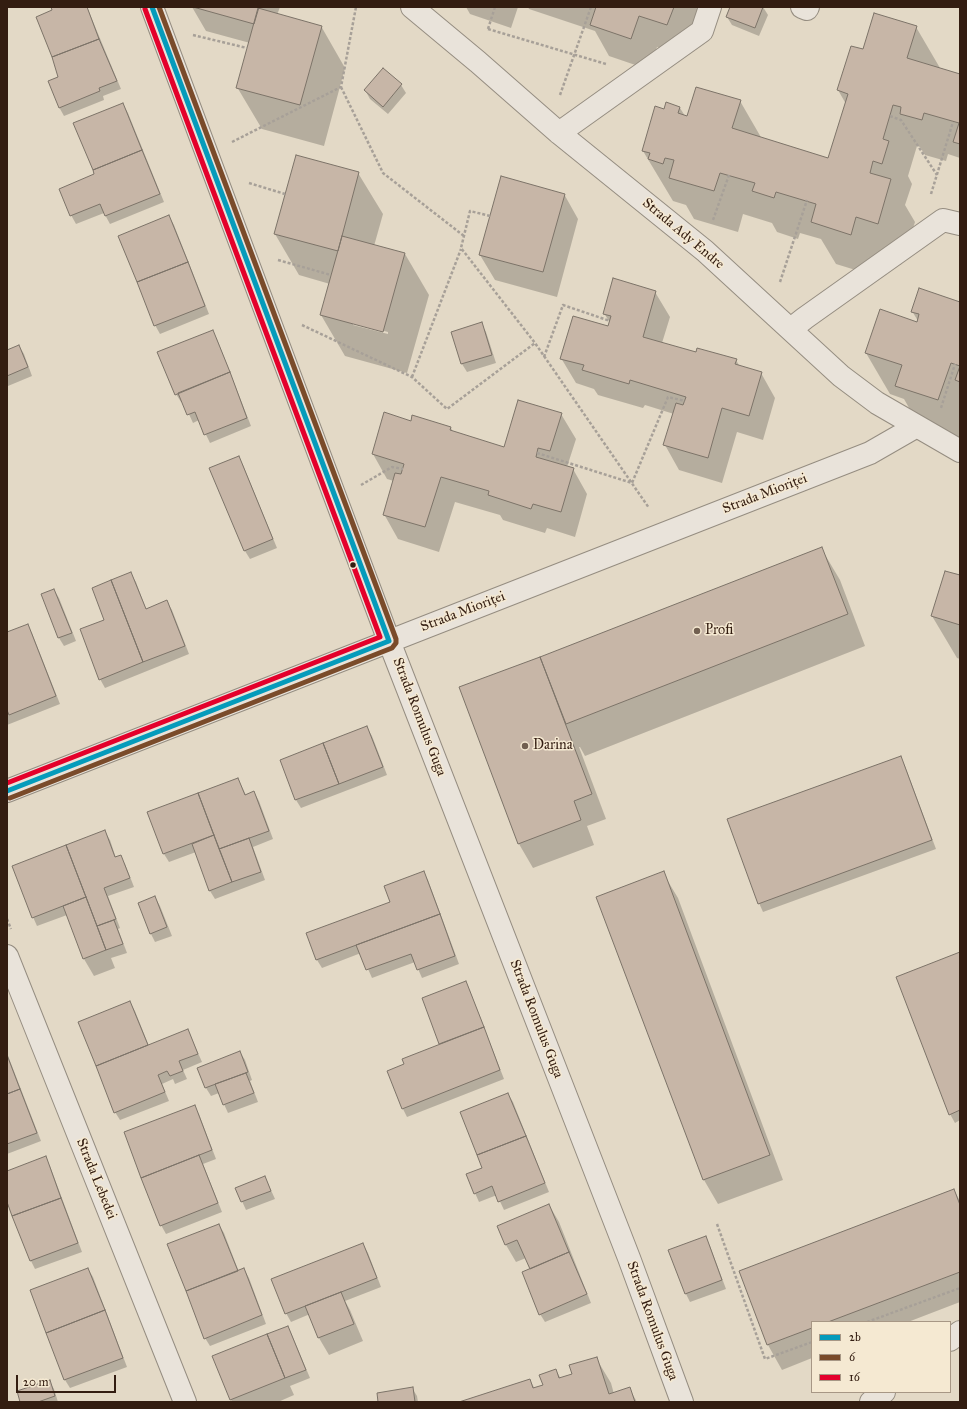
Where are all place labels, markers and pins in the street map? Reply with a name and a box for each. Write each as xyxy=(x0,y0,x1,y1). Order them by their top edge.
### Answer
unlabelled marker xyxy=(348,560,358,570)
place label: Profi xyxy=(705,623,733,639)
marker: Profi xyxy=(692,626,702,636)
place label: Darina xyxy=(533,738,573,754)
marker: Darina xyxy=(520,741,530,751)

